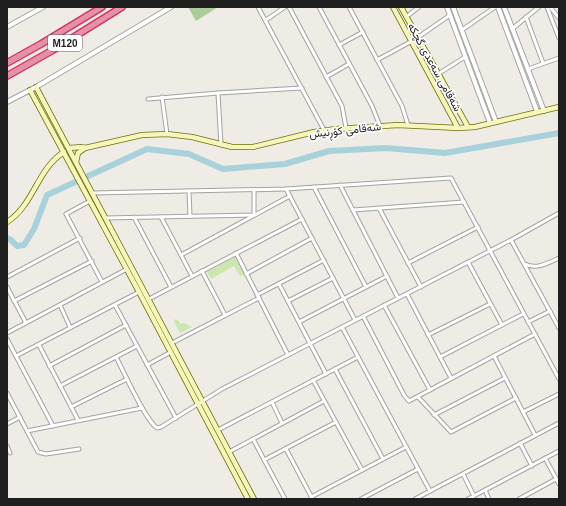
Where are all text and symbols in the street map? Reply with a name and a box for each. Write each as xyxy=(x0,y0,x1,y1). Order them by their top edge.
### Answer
street label: شەقامی سەعدی گچکە xyxy=(404,21,464,114)
road number: M120 xyxy=(48,35,82,51)
street label: شەقامی کۆڕنیش xyxy=(309,120,382,143)

